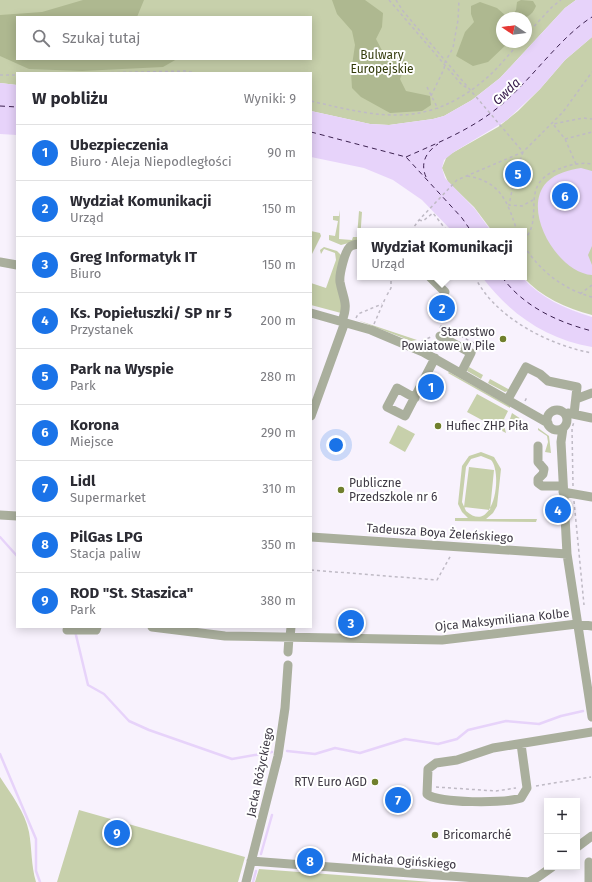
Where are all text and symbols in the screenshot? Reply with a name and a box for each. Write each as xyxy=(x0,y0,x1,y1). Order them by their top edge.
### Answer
north arrow xyxy=(496,12,532,48)
search box xyxy=(16,16,312,60)
icon: search xyxy=(30,27,52,49)
text: Szukaj tutaj xyxy=(62,29,140,47)
park label: Bulwary Europejskie xyxy=(350,48,414,76)
water label: Gwda xyxy=(489,75,523,108)
text: W pobliżu xyxy=(32,88,108,109)
text: Wyniki: 9 xyxy=(244,91,296,106)
text: Ubezpieczenia xyxy=(70,136,169,154)
text: 1 xyxy=(42,145,48,160)
text: 90 m xyxy=(267,145,296,160)
text: Biuro · Aleja Niepodległości xyxy=(70,154,232,169)
pin: 5 xyxy=(505,159,531,189)
pin: 6 xyxy=(552,181,578,211)
text: Wydział Komunikacji xyxy=(70,192,212,210)
text: 2 xyxy=(42,201,48,216)
text: 150 m xyxy=(262,201,296,216)
text: Urząd xyxy=(70,210,104,225)
popup xyxy=(357,228,527,280)
text: Wydział Komunikacji xyxy=(371,238,513,256)
text: Greg Informatyk IT xyxy=(70,248,197,266)
text: Urząd xyxy=(371,256,405,271)
text: 3 xyxy=(42,257,48,272)
text: 150 m xyxy=(262,257,296,272)
text: Biuro xyxy=(70,266,101,281)
pin: 2 xyxy=(429,293,455,323)
text: Ks. Popiełuszki/ SP nr 5 xyxy=(70,304,232,322)
text: 4 xyxy=(41,313,49,328)
text: 200 m xyxy=(260,313,296,328)
text: Przystanek xyxy=(70,322,133,337)
place label: Starostwo Powiatowe w Pile xyxy=(401,325,495,353)
marker: Starostwo Powiatowe w Pile xyxy=(498,334,508,344)
text: Park na Wyspie xyxy=(70,360,174,378)
text: 5 xyxy=(42,369,48,384)
text: 280 m xyxy=(261,369,296,384)
pin: 1 xyxy=(418,372,444,402)
text: Park xyxy=(70,378,96,393)
text: Korona xyxy=(70,416,119,434)
place label: Hufiec ZHP Piła xyxy=(446,419,529,433)
marker: Hufiec ZHP Piła xyxy=(433,421,443,431)
text: 6 xyxy=(41,425,49,440)
text: 290 m xyxy=(261,425,296,440)
text: Miejsce xyxy=(70,434,114,449)
your location xyxy=(326,435,346,455)
text: Lidl xyxy=(70,472,95,490)
place label: Publiczne Przedszkole nr 6 xyxy=(349,476,437,504)
text: 7 xyxy=(42,481,48,496)
text: 310 m xyxy=(262,481,296,496)
marker: Publiczne Przedszkole nr 6 xyxy=(336,485,346,495)
text: Supermarket xyxy=(70,490,146,505)
pin: 4 xyxy=(545,495,571,525)
street label: Tadeusza Boya Żeleńskiego xyxy=(366,520,514,545)
text: PilGas LPG xyxy=(70,528,143,546)
text: 8 xyxy=(41,537,49,552)
text: 350 m xyxy=(261,537,296,552)
text: Stacja paliw xyxy=(70,546,140,561)
text: ROD "St. Staszica" xyxy=(70,584,193,602)
text: 9 xyxy=(41,593,49,608)
text: 380 m xyxy=(261,593,296,608)
text: Park xyxy=(70,602,96,617)
street label: Ojca Maksymiliana Kolbe xyxy=(434,606,570,634)
pin: 3 xyxy=(338,608,364,638)
street label: Jacka Różyckiego xyxy=(244,726,276,818)
place label: RTV Euro AGD xyxy=(294,775,367,789)
marker: RTV Euro AGD xyxy=(370,777,380,787)
pin: 7 xyxy=(385,785,411,815)
map controls xyxy=(544,798,580,870)
button: + xyxy=(544,798,580,834)
pin: 9 xyxy=(104,818,130,848)
place label: Bricomarché xyxy=(443,828,511,842)
marker: Bricomarché xyxy=(430,830,440,840)
button: − xyxy=(544,834,580,870)
pin: 8 xyxy=(297,846,323,876)
street label: Michała Ogińskiego xyxy=(351,850,457,872)

